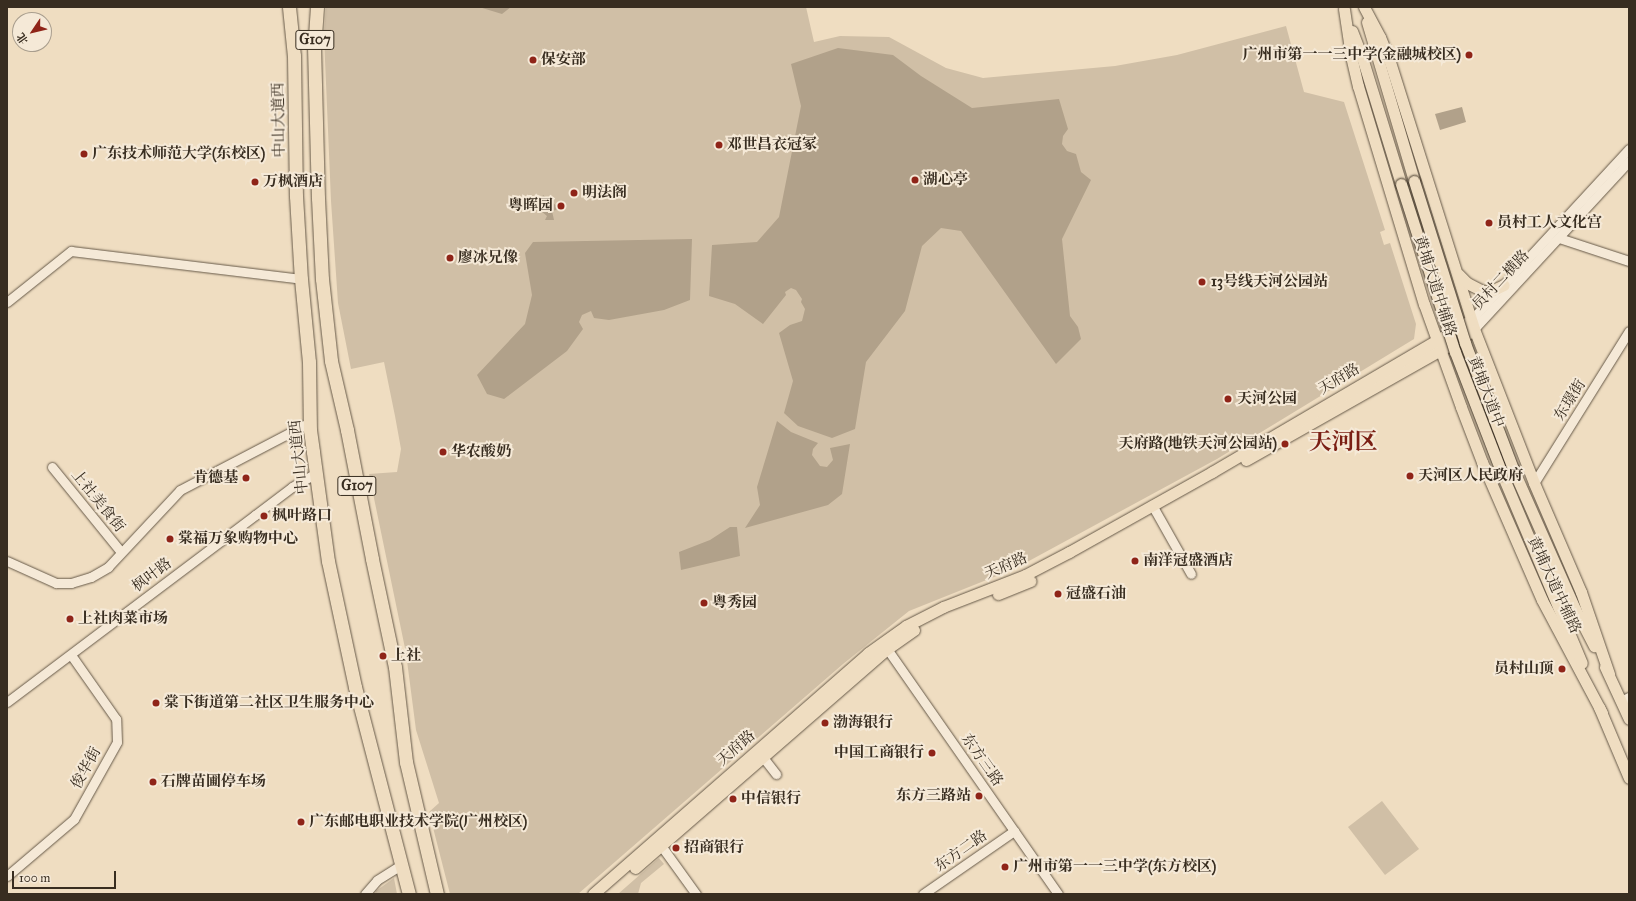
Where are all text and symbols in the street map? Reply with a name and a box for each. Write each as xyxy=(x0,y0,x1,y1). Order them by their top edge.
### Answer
north arrow xyxy=(12,12,52,52)
road number: G107 xyxy=(295,28,335,52)
text: 北 xyxy=(14,30,31,47)
place label: 广州市第一一三中学(金融城校区) xyxy=(1243,46,1461,64)
marker: 广州市第一一三中学(金融城校区) xyxy=(1464,50,1474,60)
place label: 保安部 xyxy=(541,51,586,69)
marker: 保安部 xyxy=(528,55,538,65)
street label: 中山大道西 xyxy=(269,82,289,158)
place label: 邓世昌衣冠冢 xyxy=(727,136,817,154)
marker: 邓世昌衣冠冢 xyxy=(714,140,724,150)
place label: 广东技术师范大学(东校区) xyxy=(92,145,265,163)
marker: 广东技术师范大学(东校区) xyxy=(79,149,89,159)
place label: 湖心亭 xyxy=(923,171,968,189)
place label: 万枫酒店 xyxy=(263,173,323,191)
marker: 湖心亭 xyxy=(910,175,920,185)
marker: 万枫酒店 xyxy=(250,177,260,187)
place label: 明法阁 xyxy=(582,184,627,202)
marker: 明法阁 xyxy=(569,188,579,198)
place label: 粤晖园 xyxy=(508,197,553,215)
marker: 粤晖园 xyxy=(556,201,566,211)
place label: 员村工人文化宫 xyxy=(1497,214,1602,232)
marker: 员村工人文化宫 xyxy=(1484,218,1494,228)
street label: 黄埔大道中辅路 xyxy=(1410,233,1460,339)
street label: 员村二横路 xyxy=(1469,246,1533,314)
place label: 廖冰兄像 xyxy=(458,249,518,267)
marker: 廖冰兄像 xyxy=(445,253,455,263)
place label: 13号线天河公园站 xyxy=(1211,273,1328,291)
marker: 13号线天河公园站 xyxy=(1196,276,1208,288)
street label: 黄埔大道中 xyxy=(1464,354,1508,430)
street label: 天府路 xyxy=(1315,360,1363,398)
street label: 东璟街 xyxy=(1550,376,1590,424)
place label: 天河公园 xyxy=(1237,390,1297,408)
marker: 天河公园 xyxy=(1222,393,1234,405)
street label: 中山大道西 xyxy=(286,419,312,495)
district label: 天河区 xyxy=(1309,427,1377,455)
place label: 天府路(地铁天河公园站) xyxy=(1119,435,1277,453)
marker: 天府路(地铁天河公园站) xyxy=(1280,439,1290,449)
place label: 华农酸奶 xyxy=(451,443,511,461)
marker: 华农酸奶 xyxy=(438,447,448,457)
street label: 上社美食街 xyxy=(67,466,129,536)
place label: 天河区人民政府 xyxy=(1418,467,1523,485)
place label: 肯德基 xyxy=(193,469,238,487)
marker: 天河区人民政府 xyxy=(1405,471,1415,481)
marker: 肯德基 xyxy=(241,473,251,483)
road number: G107 xyxy=(337,474,377,498)
place label: 枫叶路口 xyxy=(272,507,332,525)
marker: 枫叶路口 xyxy=(259,511,269,521)
place label: 棠福万象购物中心 xyxy=(178,530,298,548)
marker: 棠福万象购物中心 xyxy=(165,534,175,544)
street label: 黄埔大道中辅路 xyxy=(1524,534,1584,636)
street label: 天府路 xyxy=(982,549,1030,583)
place label: 南洋冠盛酒店 xyxy=(1143,552,1233,570)
street label: 枫叶路 xyxy=(129,554,175,596)
marker: 南洋冠盛酒店 xyxy=(1130,556,1140,566)
place label: 冠盛石油 xyxy=(1066,585,1126,603)
marker: 冠盛石油 xyxy=(1053,589,1063,599)
place label: 粤秀园 xyxy=(712,594,757,612)
marker: 粤秀园 xyxy=(699,598,709,608)
place label: 上社肉菜市场 xyxy=(78,610,168,628)
marker: 上社肉菜市场 xyxy=(65,614,75,624)
place label: 上社 xyxy=(391,647,421,665)
marker: 上社 xyxy=(378,651,388,661)
place label: 员村山顶 xyxy=(1494,660,1554,678)
marker: 员村山顶 xyxy=(1557,664,1567,674)
place label: 棠下街道第二社区卫生服务中心 xyxy=(164,694,374,712)
marker: 棠下街道第二社区卫生服务中心 xyxy=(151,698,161,708)
place label: 渤海银行 xyxy=(833,714,893,732)
marker: 渤海银行 xyxy=(820,718,830,728)
street label: 天府路 xyxy=(713,726,759,770)
street label: 东方三路 xyxy=(957,730,1007,790)
street label: 俊华街 xyxy=(67,744,105,792)
place label: 中国工商银行 xyxy=(834,744,924,762)
marker: 中国工商银行 xyxy=(927,748,937,758)
place label: 石牌苗圃停车场 xyxy=(161,773,266,791)
marker: 石牌苗圃停车场 xyxy=(148,777,158,787)
place label: 东方三路站 xyxy=(896,787,971,805)
place label: 中信银行 xyxy=(741,790,801,808)
marker: 东方三路站 xyxy=(974,791,984,801)
marker: 中信银行 xyxy=(728,794,738,804)
place label: 广东邮电职业技术学院(广州校区) xyxy=(309,813,527,831)
marker: 广东邮电职业技术学院(广州校区) xyxy=(296,817,306,827)
street label: 东方二路 xyxy=(931,826,991,876)
place label: 招商银行 xyxy=(684,839,744,857)
marker: 招商银行 xyxy=(671,843,681,853)
place label: 广州市第一一三中学(东方校区) xyxy=(1013,858,1216,876)
marker: 广州市第一一三中学(东方校区) xyxy=(1000,862,1010,872)
scale bar xyxy=(14,863,118,889)
text: 100 m xyxy=(19,871,50,885)

